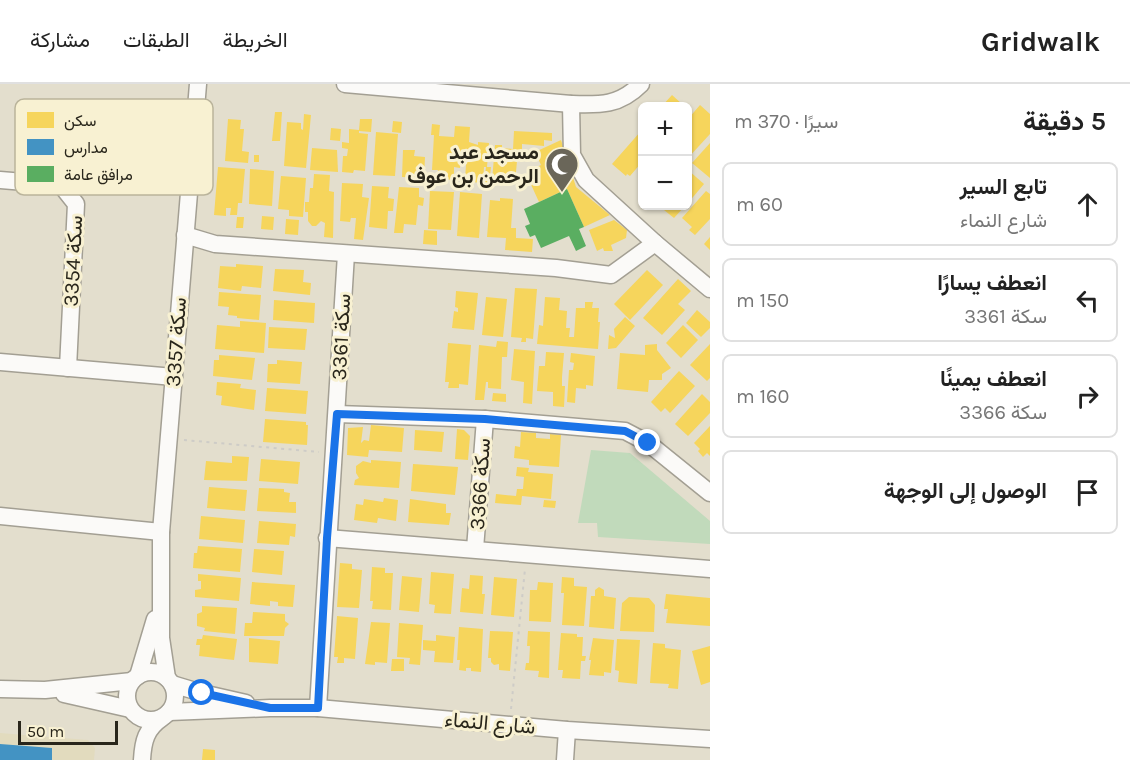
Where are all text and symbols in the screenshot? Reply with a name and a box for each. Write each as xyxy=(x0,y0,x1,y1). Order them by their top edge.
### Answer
text: Gridwalk xyxy=(981,25,1100,58)
text: مشاركة xyxy=(30,28,90,52)
text: الطبقات xyxy=(123,28,190,52)
text: الخريطة xyxy=(223,28,288,52)
legend xyxy=(15,99,213,195)
map controls xyxy=(638,102,692,210)
button: + xyxy=(638,102,692,156)
text: 5 دقيقة xyxy=(1023,106,1106,137)
text: سيرًا · 370 m xyxy=(734,110,838,133)
text: سكن xyxy=(64,111,96,131)
text: مدارس xyxy=(64,138,108,158)
place label: مسجد عبد الرحمن بن عوف xyxy=(407,140,539,189)
mosque icon: مسجد عبد الرحمن بن عوف xyxy=(544,146,580,193)
button: − xyxy=(638,156,692,210)
text: مرافق عامة xyxy=(64,165,133,185)
text: تابع السير xyxy=(959,174,1047,200)
icon: ahead xyxy=(1071,188,1104,221)
text: 60 m xyxy=(736,193,783,216)
text: شارع النماء xyxy=(960,209,1047,232)
street label: سكة 3354 xyxy=(59,215,87,307)
text: انعطف يسارًا xyxy=(937,270,1047,296)
icon: left xyxy=(1071,284,1104,317)
text: 150 m xyxy=(736,289,789,312)
street label: سكة 3361 xyxy=(327,293,355,381)
street label: سكة 3357 xyxy=(161,296,191,388)
text: سكة 3361 xyxy=(964,305,1047,328)
text: انعطف يمينًا xyxy=(940,366,1047,392)
icon: right xyxy=(1071,380,1104,413)
text: 160 m xyxy=(736,385,789,408)
text: سكة 3366 xyxy=(959,401,1047,424)
route end xyxy=(634,429,660,455)
street label: سكة 3366 xyxy=(465,437,495,531)
icon: arrive xyxy=(1071,476,1104,509)
text: الوصول إلى الوجهة xyxy=(884,478,1047,504)
route start xyxy=(188,679,214,705)
street label: شارع النماء xyxy=(443,707,537,741)
scale bar xyxy=(18,718,118,746)
text: 50 m xyxy=(27,722,64,741)

